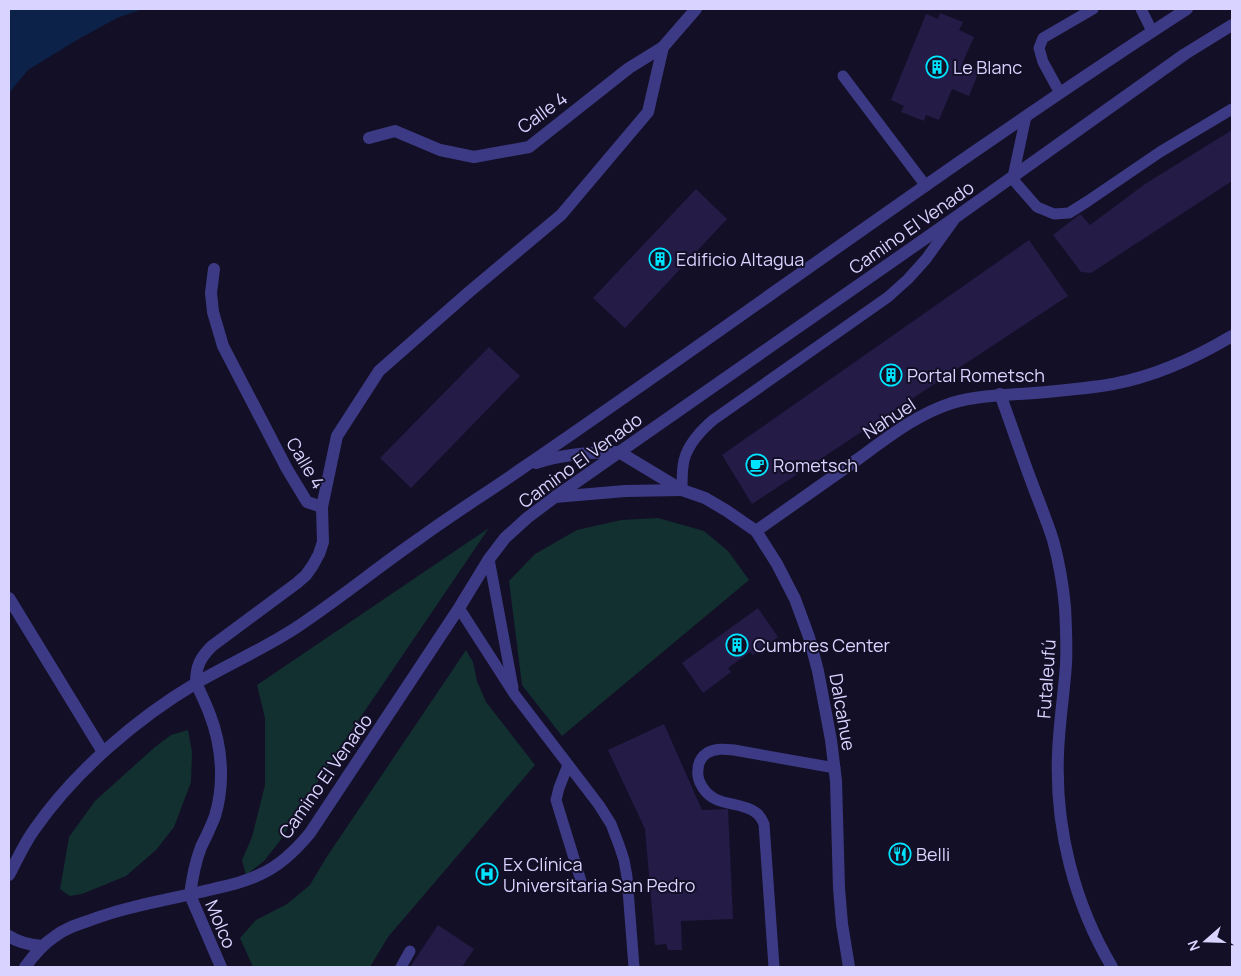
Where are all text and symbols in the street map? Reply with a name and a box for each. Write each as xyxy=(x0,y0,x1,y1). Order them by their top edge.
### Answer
building icon: Le Blanc xyxy=(925,55,949,79)
place label: Le Blanc xyxy=(953,55,1022,79)
street label: Calle 4 xyxy=(512,86,572,138)
street label: Camino El Venado xyxy=(844,175,978,279)
building icon: Edificio Altagua xyxy=(648,247,672,271)
place label: Edificio Altagua xyxy=(676,247,804,271)
building icon: Portal Rometsch xyxy=(879,363,903,387)
place label: Portal Rometsch xyxy=(907,363,1045,387)
street label: Nahuel xyxy=(858,392,920,444)
street label: Camino El Venado xyxy=(513,407,647,513)
street label: Calle 4 xyxy=(281,433,331,493)
cafe icon: Rometsch xyxy=(745,453,769,477)
place label: Rometsch xyxy=(773,453,858,477)
building icon: Cumbres Center xyxy=(725,633,749,657)
place label: Cumbres Center xyxy=(753,633,891,657)
street label: Futaleufú xyxy=(1031,639,1061,719)
street label: Dalcahue xyxy=(824,671,862,753)
street label: Camino El Venado xyxy=(273,709,377,843)
restaurant icon: Belli xyxy=(888,842,912,866)
place label: Belli xyxy=(916,842,950,866)
place label: Ex Clínica Universitaria San Pedro xyxy=(503,852,695,897)
hospital icon: Ex Clínica Universitaria San Pedro xyxy=(475,862,499,886)
street label: Molco xyxy=(200,896,242,952)
north arrow xyxy=(1181,916,1231,966)
text: N xyxy=(1183,938,1204,954)

